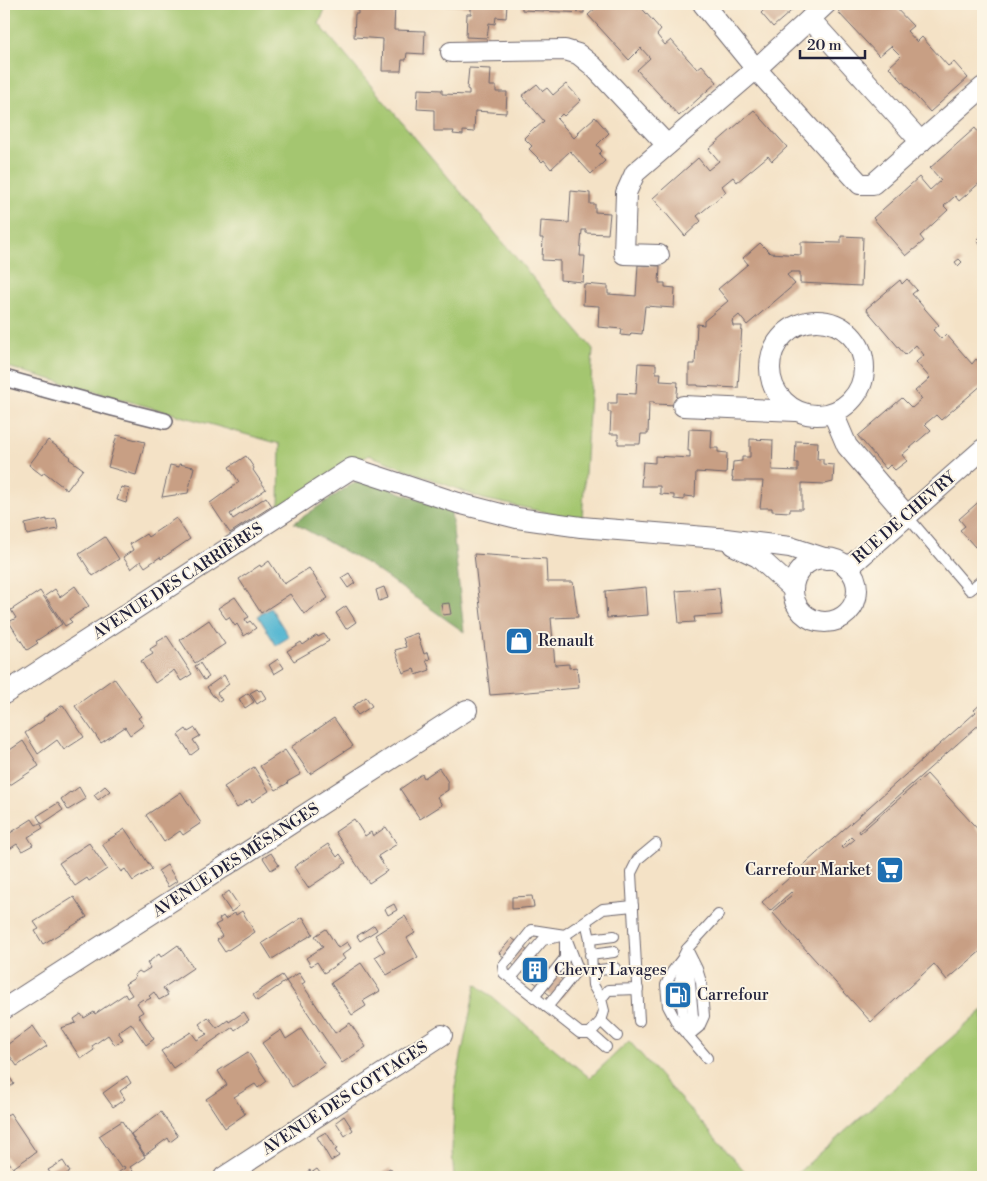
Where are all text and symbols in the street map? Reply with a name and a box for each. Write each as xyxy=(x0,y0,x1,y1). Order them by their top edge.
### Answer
scale bar xyxy=(800,28,864,60)
text: 20 m xyxy=(807,36,842,55)
street label: RUE DE CHEVRY xyxy=(848,467,961,568)
street label: AVENUE DES CARRIÈRES xyxy=(87,517,267,644)
shop icon: Renault xyxy=(504,626,534,656)
place label: Renault xyxy=(538,631,594,651)
street label: AVENUE DES MÉSANGES xyxy=(147,797,323,922)
supermarket icon: Carrefour Market xyxy=(875,855,905,885)
place label: Carrefour Market xyxy=(745,860,871,880)
building icon: Chevry Lavages xyxy=(520,955,550,985)
place label: Chevry Lavages xyxy=(554,960,667,980)
fuel station icon: Carrefour xyxy=(663,980,693,1010)
place label: Carrefour xyxy=(697,985,769,1005)
street label: AVENUE DES COTTAGES xyxy=(257,1037,432,1160)

